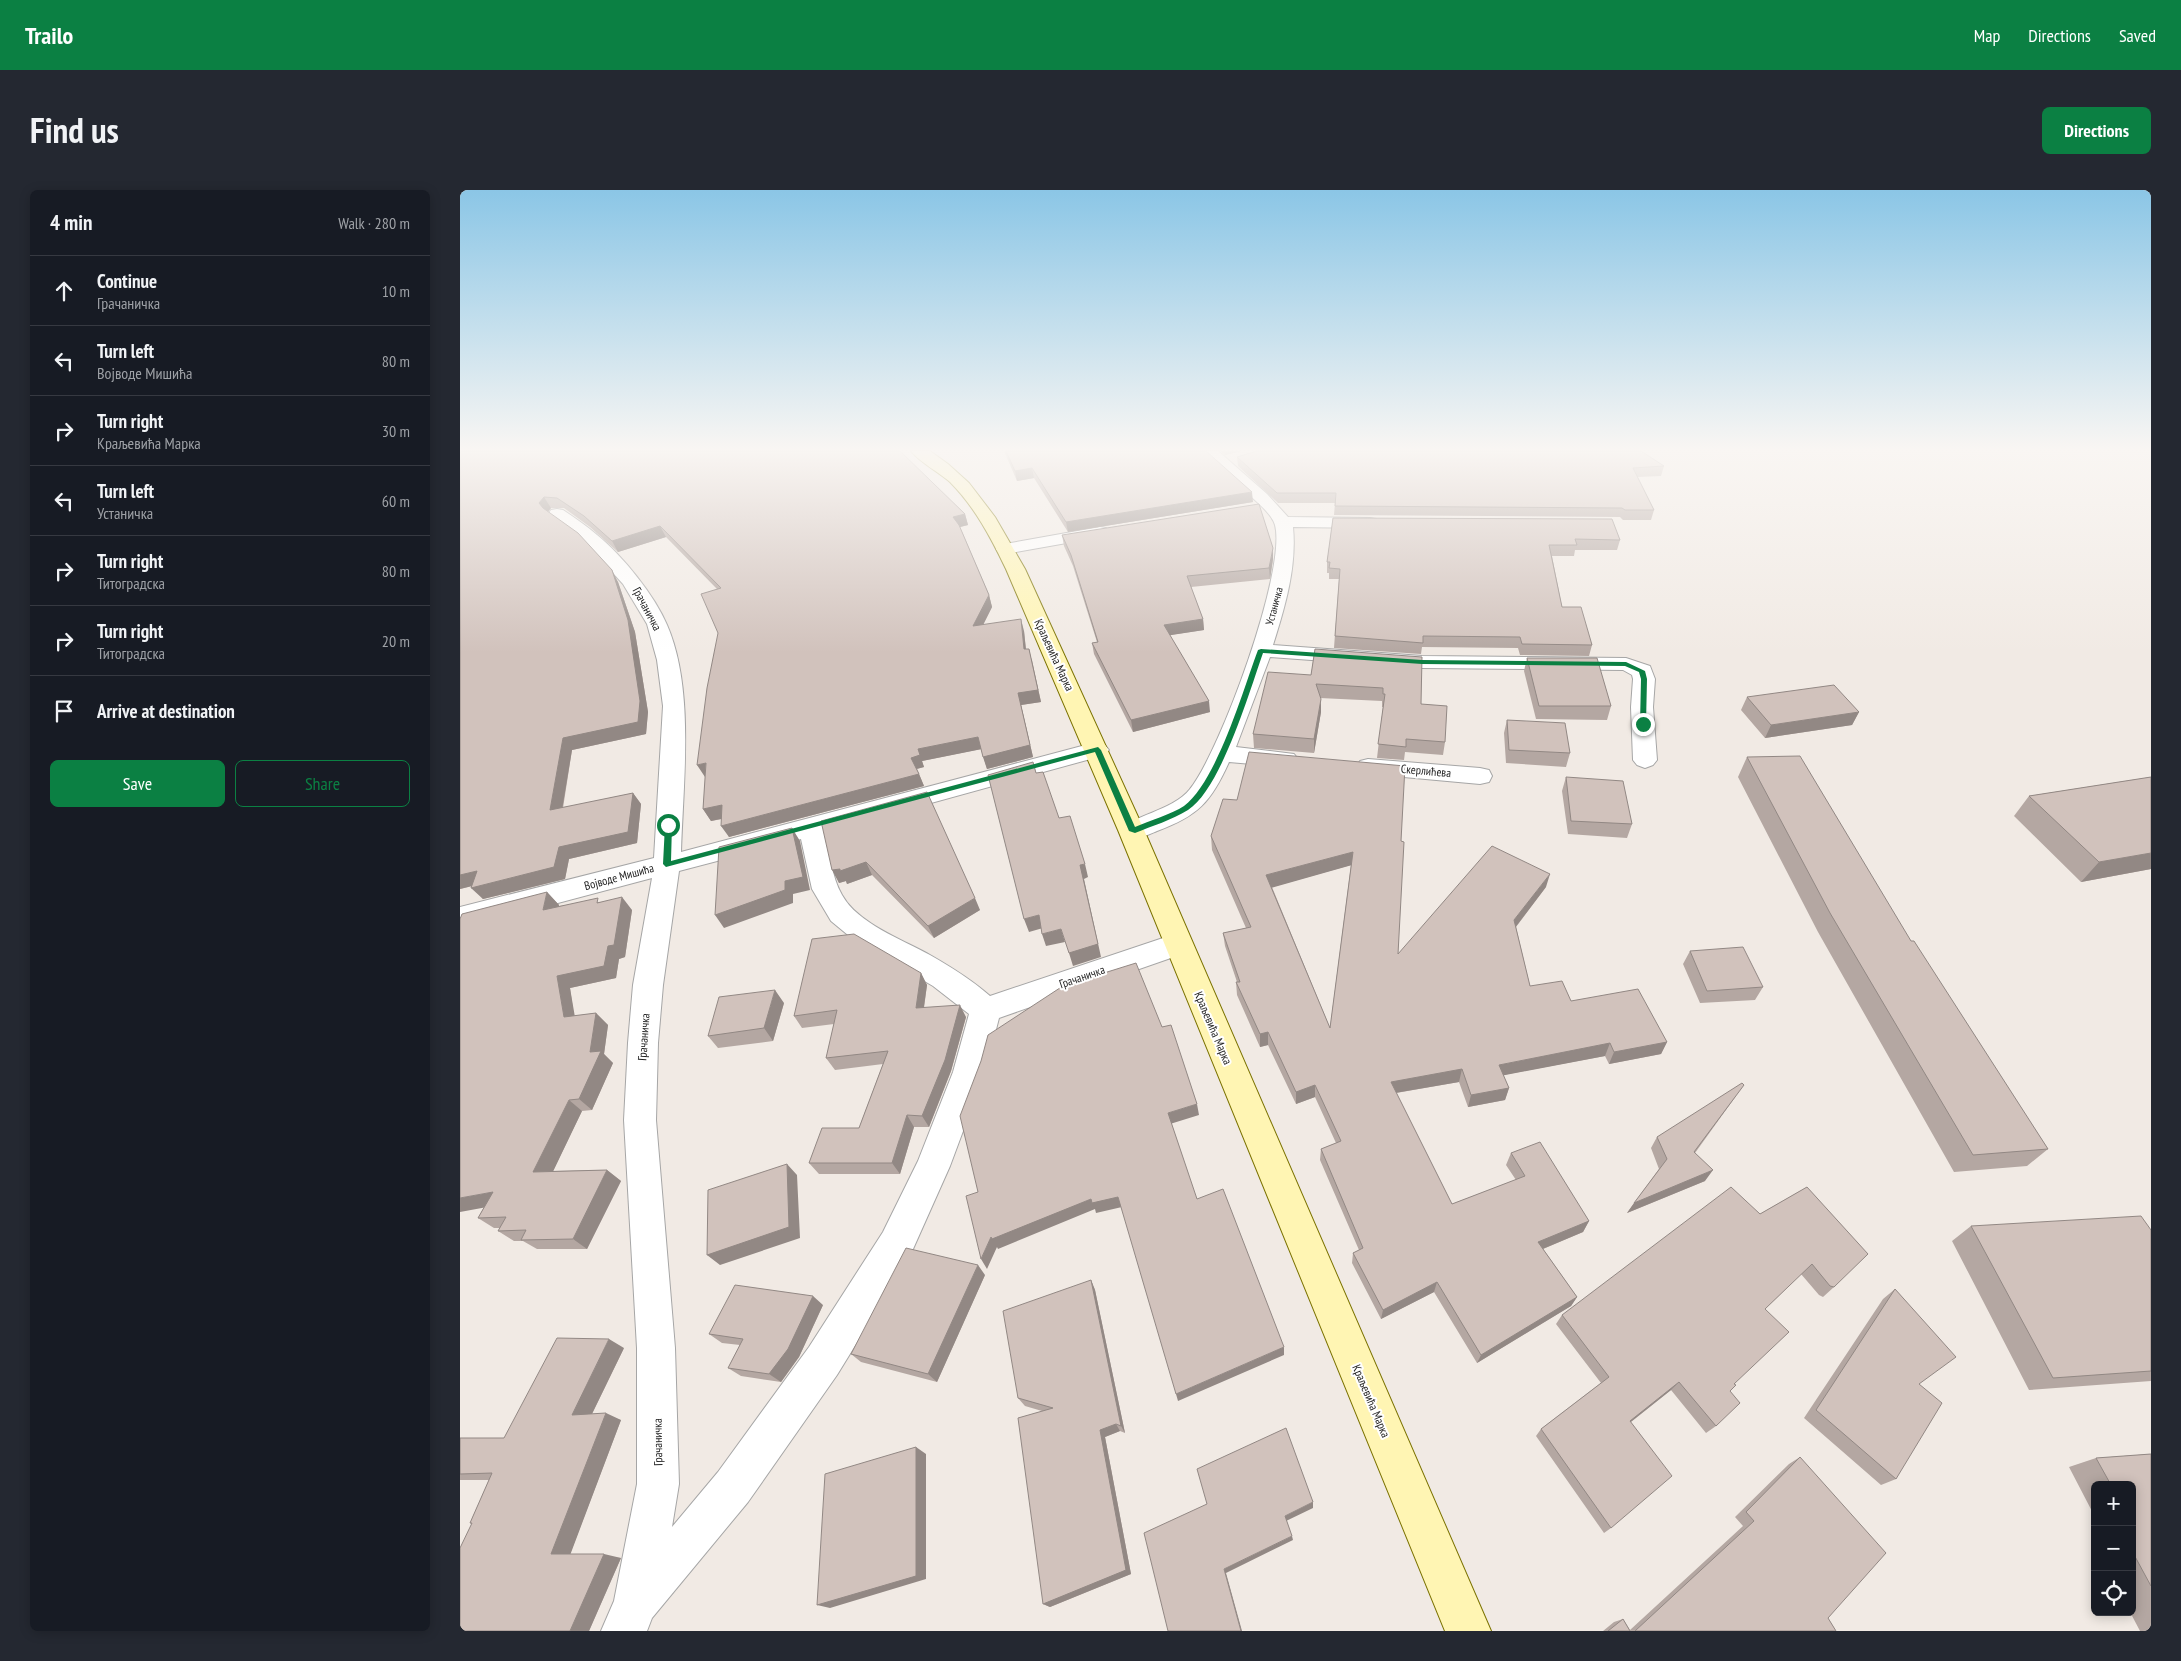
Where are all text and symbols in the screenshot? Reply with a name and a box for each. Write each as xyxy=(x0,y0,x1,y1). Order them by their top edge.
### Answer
text: Trailo xyxy=(25,20,73,51)
text: Map xyxy=(1974,24,2000,47)
text: Directions xyxy=(2028,24,2091,47)
text: Saved xyxy=(2119,24,2156,47)
text: Find us xyxy=(30,107,119,153)
button: Directions xyxy=(2042,107,2151,154)
text: 4 min xyxy=(50,209,92,236)
text: Walk · 280 m xyxy=(338,213,410,233)
text: Continue xyxy=(97,269,157,293)
icon: ahead xyxy=(50,277,78,305)
text: 10 m xyxy=(382,281,410,301)
text: Грачаничка xyxy=(97,293,160,313)
text: Turn left xyxy=(97,339,154,363)
icon: left xyxy=(50,347,78,375)
text: 80 m xyxy=(382,351,410,371)
text: Војводе Мишића xyxy=(97,363,193,383)
text: Turn right xyxy=(97,409,163,433)
icon: right xyxy=(50,417,78,445)
text: 30 m xyxy=(382,421,410,441)
text: Краљевића Марка xyxy=(97,433,201,453)
text: Turn left xyxy=(97,479,154,503)
icon: left xyxy=(50,487,78,515)
text: 60 m xyxy=(382,491,410,511)
text: Устаничка xyxy=(97,503,153,523)
text: Turn right xyxy=(97,549,163,573)
icon: right xyxy=(50,557,78,585)
text: 80 m xyxy=(382,561,410,581)
text: Титоградска xyxy=(97,573,165,593)
street label: Грачаничка xyxy=(630,584,665,633)
street label: Устаничка xyxy=(1262,586,1286,626)
street label: Краљевића Марка xyxy=(1031,616,1078,693)
text: Turn right xyxy=(97,619,163,643)
icon: right xyxy=(50,627,78,655)
text: 20 m xyxy=(382,631,410,651)
text: Титоградска xyxy=(97,643,165,663)
icon: arrive xyxy=(50,697,78,725)
text: Arrive at destination xyxy=(97,699,235,723)
route end xyxy=(1632,713,1655,736)
button: Save xyxy=(50,760,225,807)
button: Share xyxy=(235,760,410,807)
street label: Скерлићева xyxy=(1400,761,1452,780)
route start xyxy=(657,814,680,837)
street label: Војводе Мишића xyxy=(582,860,656,893)
street label: Грачаничка xyxy=(1057,962,1107,991)
street label: Краљевића Марка xyxy=(1191,989,1236,1067)
street label: Грачаничка xyxy=(634,1013,653,1061)
street label: Краљевића Марка xyxy=(1349,1362,1394,1440)
street label: Грачаничка xyxy=(650,1418,665,1466)
map controls xyxy=(2091,1481,2136,1616)
button: + xyxy=(2091,1481,2136,1526)
button: − xyxy=(2091,1526,2136,1571)
button: locate xyxy=(2091,1571,2136,1616)

